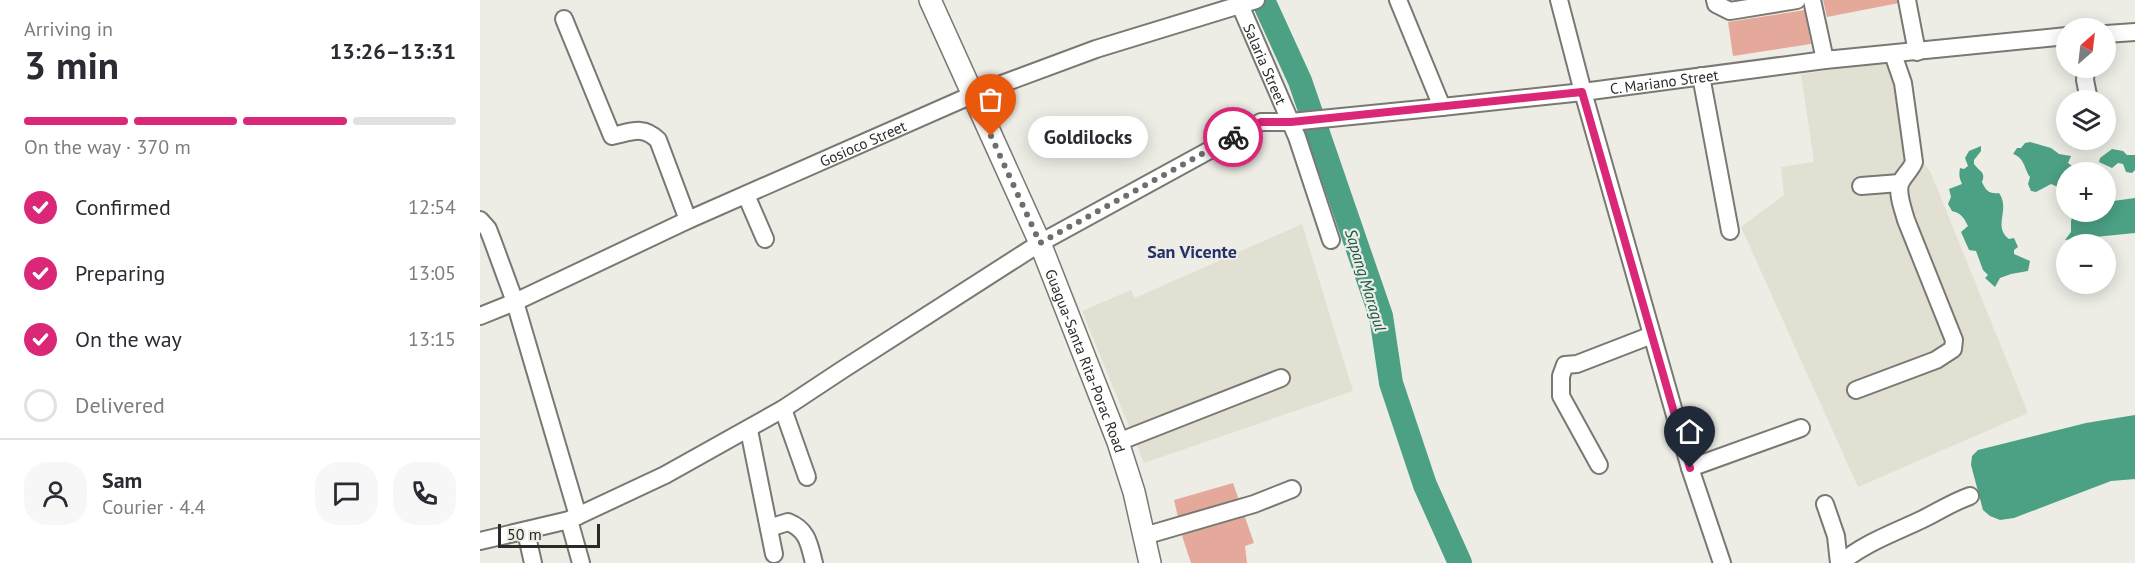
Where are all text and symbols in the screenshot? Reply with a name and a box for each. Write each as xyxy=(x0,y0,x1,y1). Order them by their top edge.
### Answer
text: Arriving in xyxy=(24,16,113,42)
north arrow xyxy=(2056,18,2116,78)
map controls xyxy=(2056,18,2116,294)
street label: Salaria Street xyxy=(1240,20,1291,107)
text: 13:26–13:31 xyxy=(330,37,456,65)
text: 3 min xyxy=(24,39,119,90)
street label: C. Mariano Street xyxy=(1609,65,1720,98)
pin xyxy=(965,74,1016,136)
icon: bag xyxy=(974,83,1007,116)
button: layers xyxy=(2056,90,2116,150)
courier xyxy=(1203,107,1263,167)
callout: Goldilocks xyxy=(1027,115,1147,157)
street label: Gosioco Street xyxy=(817,116,909,170)
icon: bike xyxy=(1217,121,1250,154)
text: Goldilocks xyxy=(1044,124,1132,150)
text: On the way · 370 m xyxy=(24,134,191,160)
button: + xyxy=(2056,162,2116,222)
icon: check xyxy=(24,191,57,224)
text: Confirmed xyxy=(75,193,171,221)
text: 12:54 xyxy=(408,194,456,220)
water label: Sapang Maragul xyxy=(1341,226,1391,334)
button: − xyxy=(2056,234,2116,294)
district label: San Vicente xyxy=(1147,240,1237,263)
icon: check xyxy=(24,257,57,290)
text: Preparing xyxy=(75,259,165,287)
text: 13:05 xyxy=(408,260,456,286)
street label: Guagua-Santa Rita-Porac Road xyxy=(1042,266,1130,455)
icon: check xyxy=(24,323,57,356)
text: On the way xyxy=(75,325,182,353)
text: 13:15 xyxy=(408,326,456,352)
text: Delivered xyxy=(75,391,165,419)
pin xyxy=(1664,406,1715,468)
icon: home xyxy=(1673,415,1706,448)
button: person xyxy=(24,462,87,525)
button: chat xyxy=(315,462,378,525)
button: phone xyxy=(393,462,456,525)
text: Sam xyxy=(102,466,142,494)
text: Courier · 4.4 xyxy=(102,494,205,520)
scale bar xyxy=(498,521,600,548)
text: 50 m xyxy=(507,524,542,544)

